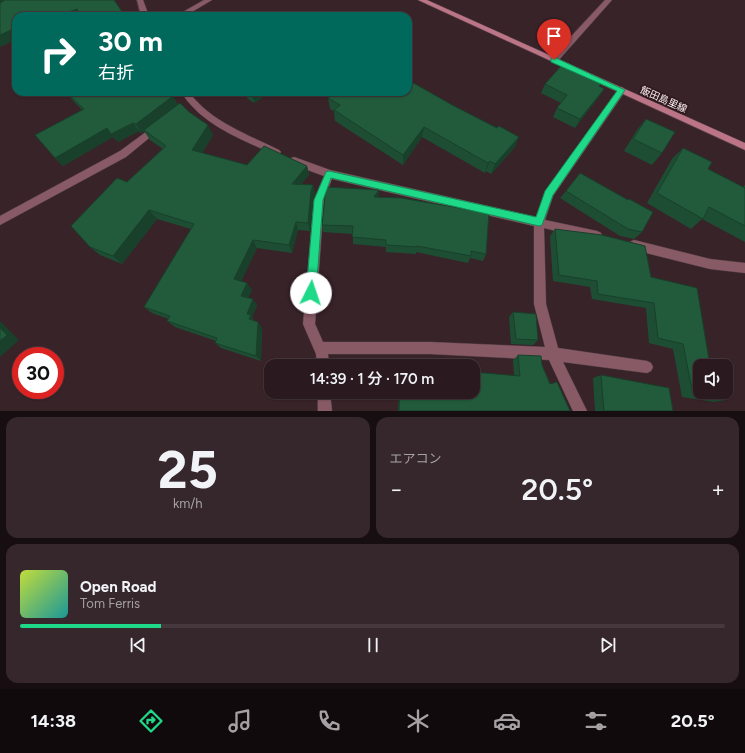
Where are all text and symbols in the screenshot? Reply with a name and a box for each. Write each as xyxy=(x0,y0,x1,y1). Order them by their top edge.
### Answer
pin xyxy=(537,19,571,60)
text: 30 m xyxy=(98,24,163,58)
icon: arrive xyxy=(543,25,565,47)
icon: right xyxy=(32,28,84,80)
text: 右折 xyxy=(98,62,134,84)
street label: 飯田島里線 xyxy=(638,83,689,116)
position arrow xyxy=(290,272,332,314)
speed limit sign: 30 xyxy=(12,347,64,399)
map controls xyxy=(693,359,733,399)
button: sound xyxy=(693,359,733,399)
text: 14:39 · 1 分 · 170 m xyxy=(310,370,434,388)
text: 25 xyxy=(158,439,218,501)
text: エアコン xyxy=(390,451,442,466)
text: 20.5° xyxy=(521,471,593,508)
text: − xyxy=(390,476,403,503)
text: + xyxy=(711,476,725,503)
text: km/h xyxy=(173,496,203,511)
text: Open Road xyxy=(80,578,157,596)
text: Tom Ferris xyxy=(80,596,140,611)
icon: previous xyxy=(127,634,149,656)
icon: pause xyxy=(362,634,384,656)
icon: next xyxy=(597,634,619,656)
icon: directions xyxy=(137,707,165,735)
icon: music xyxy=(226,707,254,735)
icon: phone xyxy=(315,707,343,735)
icon: climate xyxy=(404,707,432,735)
icon: car xyxy=(493,707,521,735)
icon: filters xyxy=(582,707,610,735)
text: 14:38 xyxy=(30,710,76,732)
text: 20.5° xyxy=(671,710,715,732)

